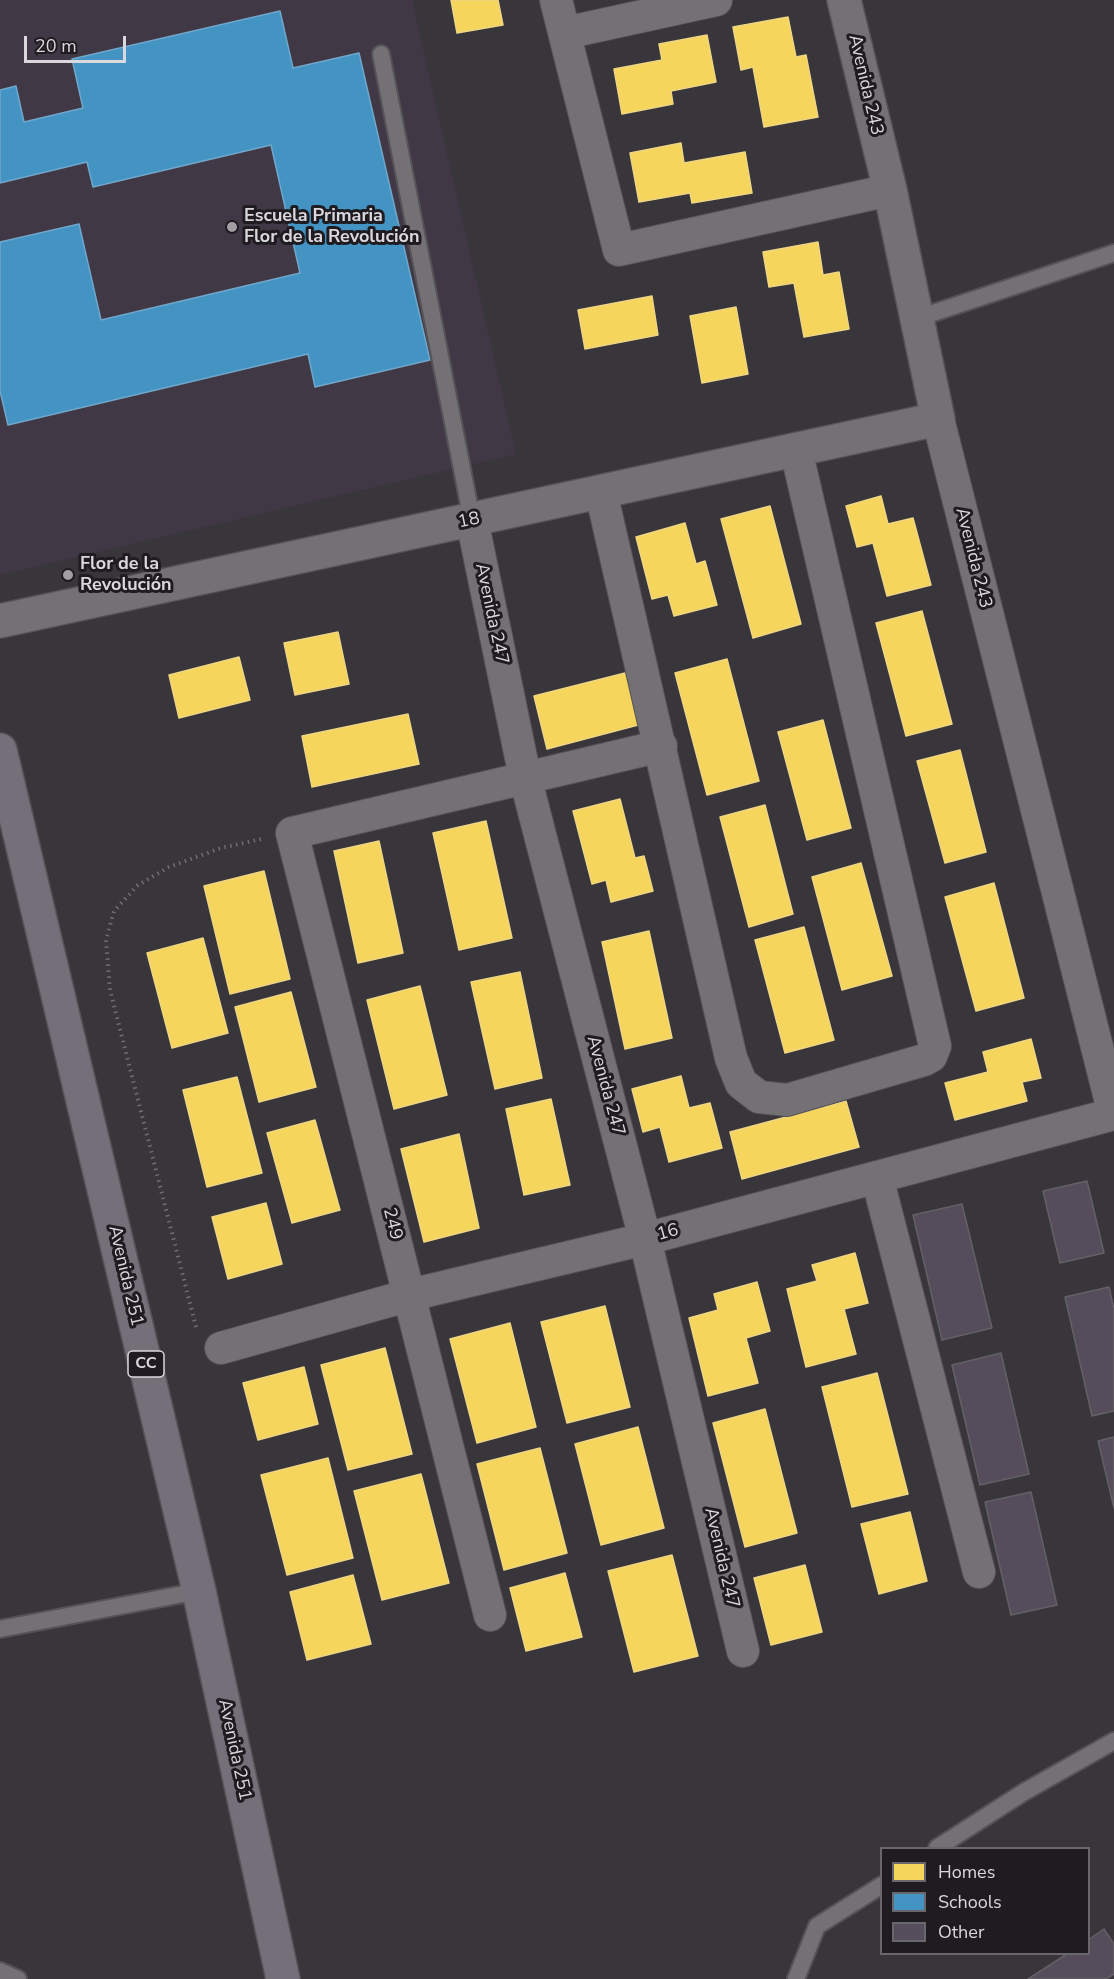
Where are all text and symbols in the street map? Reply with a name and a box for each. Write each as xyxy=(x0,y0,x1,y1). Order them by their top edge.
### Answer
scale bar xyxy=(27,24,129,62)
street label: Avenida 243 xyxy=(843,32,887,138)
text: 20 m xyxy=(35,34,77,58)
place label: Escuela Primaria Flor de la Revolución xyxy=(244,206,419,248)
marker: Escuela Primaria Flor de la Revolución xyxy=(225,220,239,234)
street label: Avenida 243 xyxy=(950,506,996,610)
street label: 18 xyxy=(456,508,482,534)
place label: Flor de la Revolución xyxy=(80,554,172,596)
street label: Avenida 247 xyxy=(470,561,512,667)
marker: Flor de la Revolución xyxy=(61,568,75,582)
street label: Avenida 247 xyxy=(581,1034,629,1138)
street label: 249 xyxy=(378,1206,406,1242)
street label: 16 xyxy=(655,1220,681,1246)
street label: Avenida 251 xyxy=(103,1223,147,1329)
road number: CC xyxy=(128,1351,164,1377)
street label: Avenida 247 xyxy=(699,1505,743,1611)
street label: Avenida 251 xyxy=(213,1697,255,1803)
legend xyxy=(880,1847,1090,1955)
text: Homes xyxy=(938,1860,995,1884)
text: Schools xyxy=(938,1890,1002,1914)
text: Other xyxy=(938,1920,984,1944)

